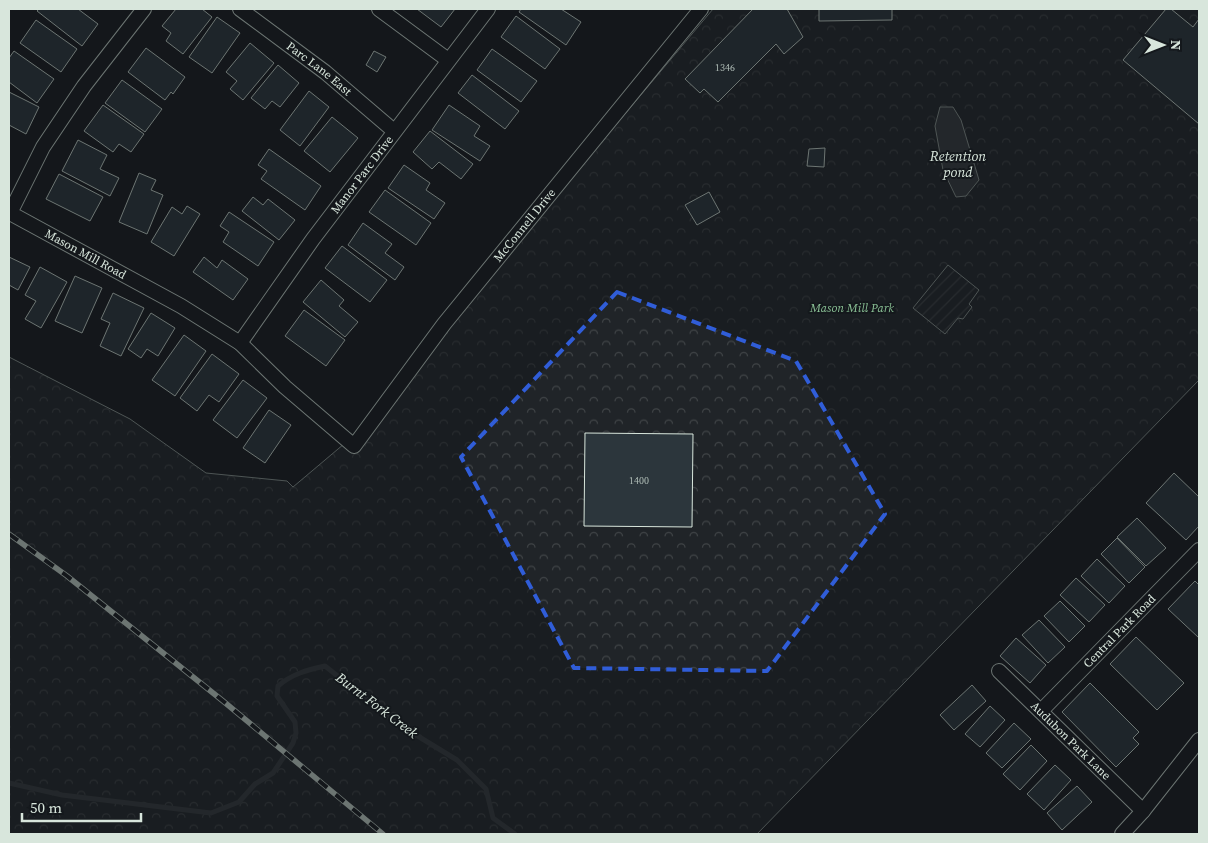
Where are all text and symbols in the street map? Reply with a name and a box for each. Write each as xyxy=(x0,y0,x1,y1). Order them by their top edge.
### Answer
north arrow xyxy=(1138,20,1188,70)
street label: Parc Lane East xyxy=(283,38,355,99)
text: N xyxy=(1166,40,1186,50)
house number: 1346 xyxy=(715,61,735,74)
street label: Manor Parc Drive xyxy=(327,132,397,217)
water label: Retention pond xyxy=(929,146,986,182)
street label: McConnell Drive xyxy=(490,185,559,265)
street label: Mason Mill Road xyxy=(42,226,129,283)
park label: Mason Mill Park xyxy=(809,300,894,316)
house number: 1400 xyxy=(629,474,649,487)
street label: Central Park Road xyxy=(1080,591,1159,671)
water label: Burnt Fork Creek xyxy=(331,667,423,743)
street label: Audubon Park Lane xyxy=(1027,698,1114,783)
scale bar xyxy=(22,790,141,822)
text: 50 m xyxy=(30,797,62,818)

